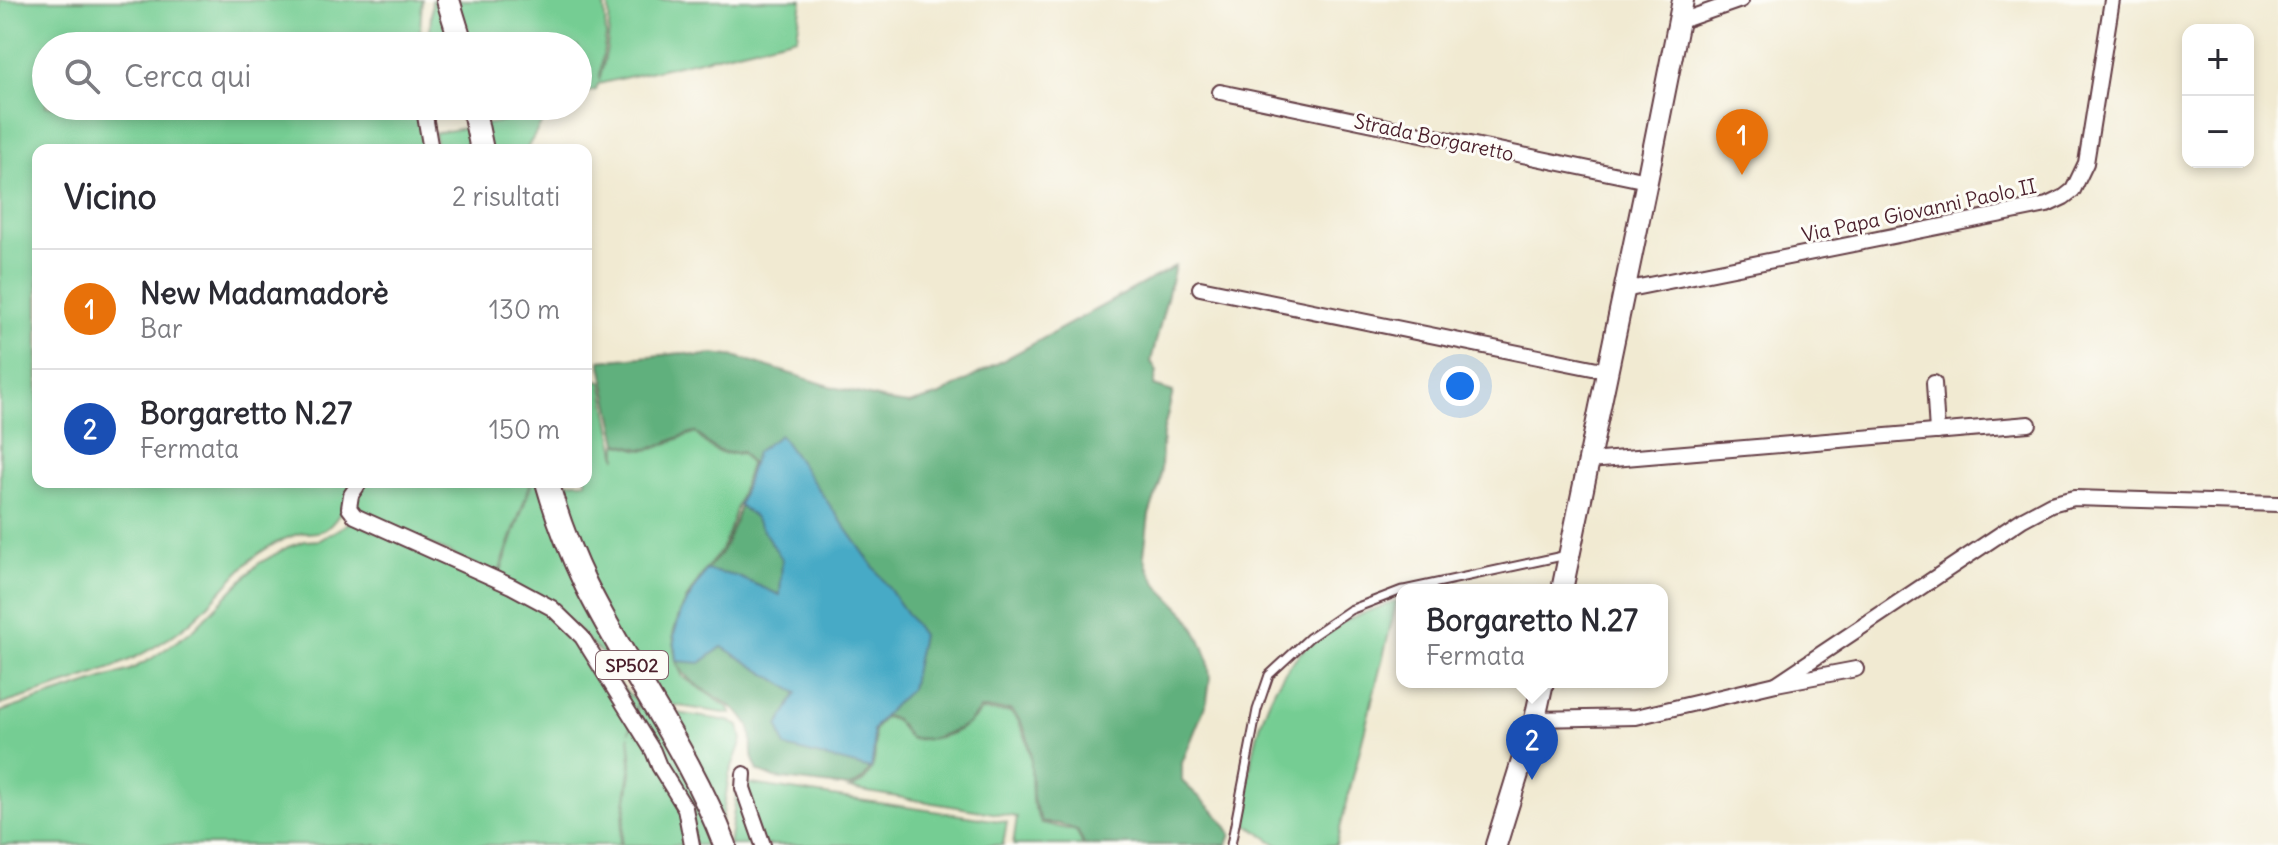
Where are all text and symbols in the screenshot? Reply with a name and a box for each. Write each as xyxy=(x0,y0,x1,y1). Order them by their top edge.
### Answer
map controls xyxy=(2182,24,2254,168)
button: + xyxy=(2182,24,2254,96)
search box xyxy=(32,32,592,120)
icon: search xyxy=(60,54,104,98)
text: Cerca qui xyxy=(124,57,251,95)
button: − xyxy=(2182,96,2254,168)
street label: Strada Borgaretto xyxy=(1352,108,1516,166)
pin: 1 xyxy=(1716,109,1768,175)
street label: Via Papa Giovanni Paolo II xyxy=(1799,173,2039,247)
text: Vicino xyxy=(64,175,157,218)
text: 2 risultati xyxy=(452,180,560,213)
text: New Madamadorè xyxy=(140,274,389,312)
text: 1 xyxy=(85,293,95,326)
text: 130 m xyxy=(489,293,560,326)
text: Bar xyxy=(140,312,182,345)
your location xyxy=(1440,366,1480,406)
text: Borgaretto N.27 xyxy=(140,394,352,432)
text: 2 xyxy=(83,413,97,446)
text: 150 m xyxy=(489,413,560,446)
text: Fermata xyxy=(140,432,239,465)
popup xyxy=(1396,584,1668,688)
text: Borgaretto N.27 xyxy=(1426,601,1638,639)
text: Fermata xyxy=(1426,639,1525,672)
road number: SP502 xyxy=(596,651,668,679)
pin: 2 xyxy=(1506,714,1558,780)

